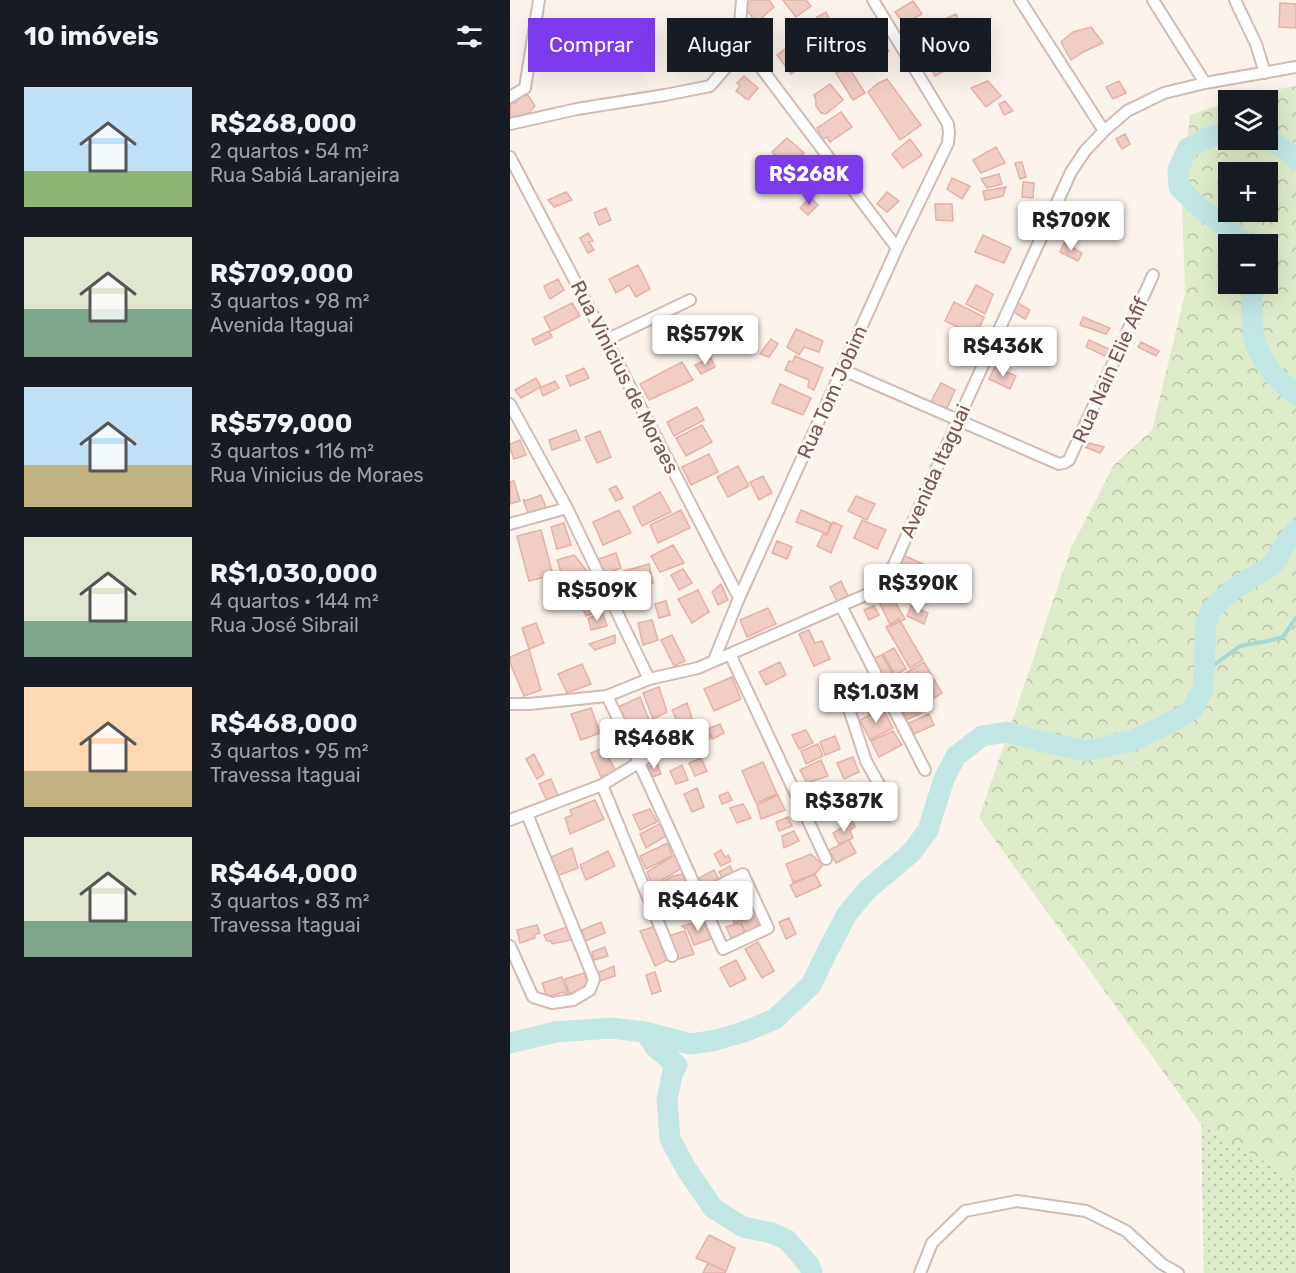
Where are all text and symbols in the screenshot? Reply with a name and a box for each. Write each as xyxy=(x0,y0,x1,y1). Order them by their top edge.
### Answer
chip: Comprar xyxy=(528,18,655,72)
chip: Alugar xyxy=(667,18,773,72)
chip: Filtros xyxy=(785,18,888,72)
chip: Novo xyxy=(900,18,991,72)
icon: filters xyxy=(453,20,486,53)
text: 10 imóveis xyxy=(24,21,159,52)
map controls xyxy=(1218,90,1278,294)
button: layers xyxy=(1218,90,1278,150)
text: R$268,000 xyxy=(210,108,357,139)
icon: home xyxy=(72,111,144,183)
text: 2 quartos · 54 m² xyxy=(210,139,369,163)
pin: R$268K xyxy=(760,155,858,206)
text: R$268K xyxy=(769,162,849,186)
button: + xyxy=(1218,162,1278,222)
text: Rua Sabiá Laranjeira xyxy=(210,163,400,187)
pin: R$709K xyxy=(1022,201,1120,252)
text: R$709K xyxy=(1032,208,1110,232)
button: − xyxy=(1218,234,1278,294)
text: R$709,000 xyxy=(210,258,353,289)
icon: home xyxy=(72,261,144,333)
street label: Rua Vinicius de Moraes xyxy=(566,276,684,478)
text: 3 quartos · 98 m² xyxy=(210,289,370,313)
street label: Rua Nain Elie Afif xyxy=(1067,293,1153,447)
text: Avenida Itaguai xyxy=(210,313,354,337)
pin: R$579K xyxy=(656,315,754,366)
text: R$579K xyxy=(666,322,744,346)
street label: Rua Tom Jobim xyxy=(792,322,872,462)
pin: R$436K xyxy=(954,327,1052,378)
text: R$436K xyxy=(963,334,1043,358)
street label: Avenida Itaguai xyxy=(895,400,975,542)
text: R$579,000 xyxy=(210,408,352,439)
icon: home xyxy=(72,411,144,483)
text: 3 quartos · 116 m² xyxy=(210,439,374,463)
text: Rua Vinicius de Moraes xyxy=(210,463,424,487)
text: R$1,030,000 xyxy=(210,558,378,589)
icon: home xyxy=(72,561,144,633)
pin: R$390K xyxy=(869,564,967,615)
pin: R$509K xyxy=(548,571,646,622)
text: R$390K xyxy=(878,571,958,595)
text: R$509K xyxy=(557,578,637,602)
text: 4 quartos · 144 m² xyxy=(210,589,379,613)
text: Rua José Sibrail xyxy=(210,613,359,637)
pin: R$1.03M xyxy=(821,673,931,724)
text: R$1.03M xyxy=(833,680,919,704)
text: R$468,000 xyxy=(210,708,358,739)
icon: home xyxy=(72,711,144,783)
pin: R$468K xyxy=(605,719,703,770)
text: R$468K xyxy=(614,726,694,750)
text: 3 quartos · 95 m² xyxy=(210,739,369,763)
text: Travessa Itaguai xyxy=(210,763,361,787)
pin: R$387K xyxy=(795,782,893,833)
text: R$387K xyxy=(805,789,883,813)
text: R$464,000 xyxy=(210,858,358,889)
icon: home xyxy=(72,861,144,933)
pin: R$464K xyxy=(649,881,747,932)
text: R$464K xyxy=(658,888,738,912)
text: 3 quartos · 83 m² xyxy=(210,889,370,913)
text: Travessa Itaguai xyxy=(210,913,361,937)

